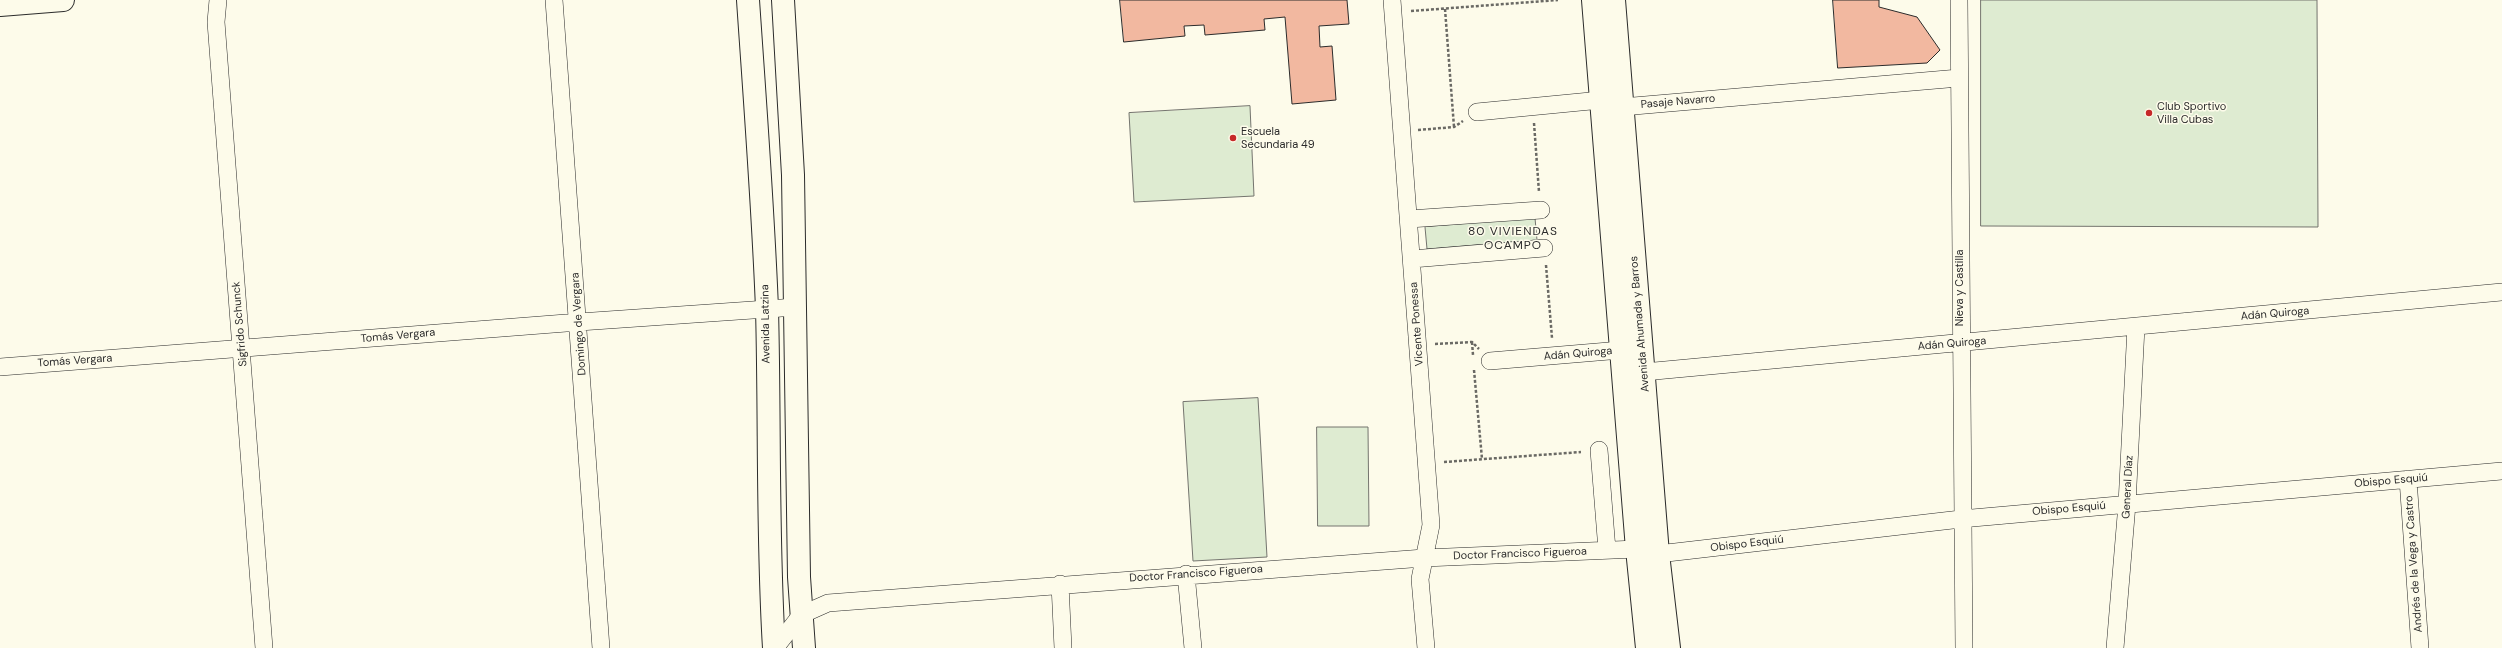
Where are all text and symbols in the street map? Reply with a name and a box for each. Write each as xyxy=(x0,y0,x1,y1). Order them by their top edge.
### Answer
street label: Pasaje Navarro xyxy=(1640,92,1716,112)
place label: Club Sportivo Villa Cubas xyxy=(2157,100,2226,126)
marker: Club Sportivo Villa Cubas xyxy=(2144,108,2154,118)
place label: Escuela Secundaria 49 xyxy=(1241,125,1315,151)
marker: Escuela Secundaria 49 xyxy=(1228,133,1238,143)
district label: 80 VIVIENDAS OCAMPO xyxy=(1468,225,1558,253)
street label: Nieva y Castilla xyxy=(1953,250,1967,326)
street label: Avenida Ahumada y Barros xyxy=(1627,255,1653,393)
street label: Domingo de Vergara xyxy=(569,272,589,376)
street label: Sigfrido Schunck xyxy=(230,281,250,367)
street label: Vicente Ponessa xyxy=(1407,281,1427,367)
street label: Avenida Latzina xyxy=(759,284,773,364)
street label: Adán Quiroga xyxy=(2240,304,2310,324)
street label: Tomás Vergara xyxy=(360,326,436,346)
street label: Adán Quiroga xyxy=(1917,334,1987,354)
street label: Adán Quiroga xyxy=(1543,344,1613,364)
street label: Tomás Vergara xyxy=(37,352,113,370)
street label: General Díaz xyxy=(2120,455,2136,519)
street label: Obispo Esquiú xyxy=(2354,471,2428,491)
street label: Andrés de la Vega y Castro xyxy=(2403,495,2425,633)
street label: Obispo Esquiú xyxy=(2032,499,2106,519)
street label: Obispo Esquiú xyxy=(1710,533,1784,555)
street label: Doctor Francisco Figueroa xyxy=(1453,545,1587,563)
street label: Doctor Francisco Figueroa xyxy=(1129,563,1263,585)

